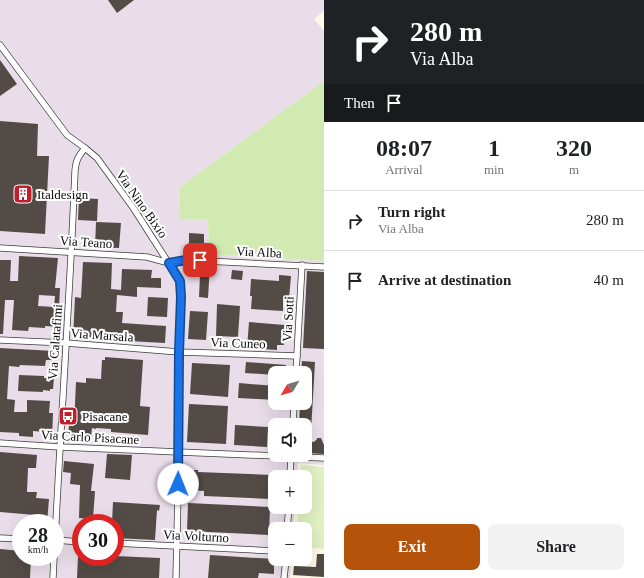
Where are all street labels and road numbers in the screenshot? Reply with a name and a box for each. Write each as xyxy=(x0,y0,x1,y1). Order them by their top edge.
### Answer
street label: Via Nino Bixio xyxy=(113,167,171,241)
street label: Via Teano xyxy=(59,233,113,251)
street label: Via Alba xyxy=(236,243,282,261)
street label: Via Sotti xyxy=(279,295,297,342)
street label: Via Calatafimi xyxy=(45,303,65,380)
street label: Via Marsala xyxy=(70,325,134,345)
street label: Via Cuneo xyxy=(210,335,266,351)
street label: Via Carlo Pisacane xyxy=(40,427,140,447)
street label: Via Volturno xyxy=(163,527,229,545)

